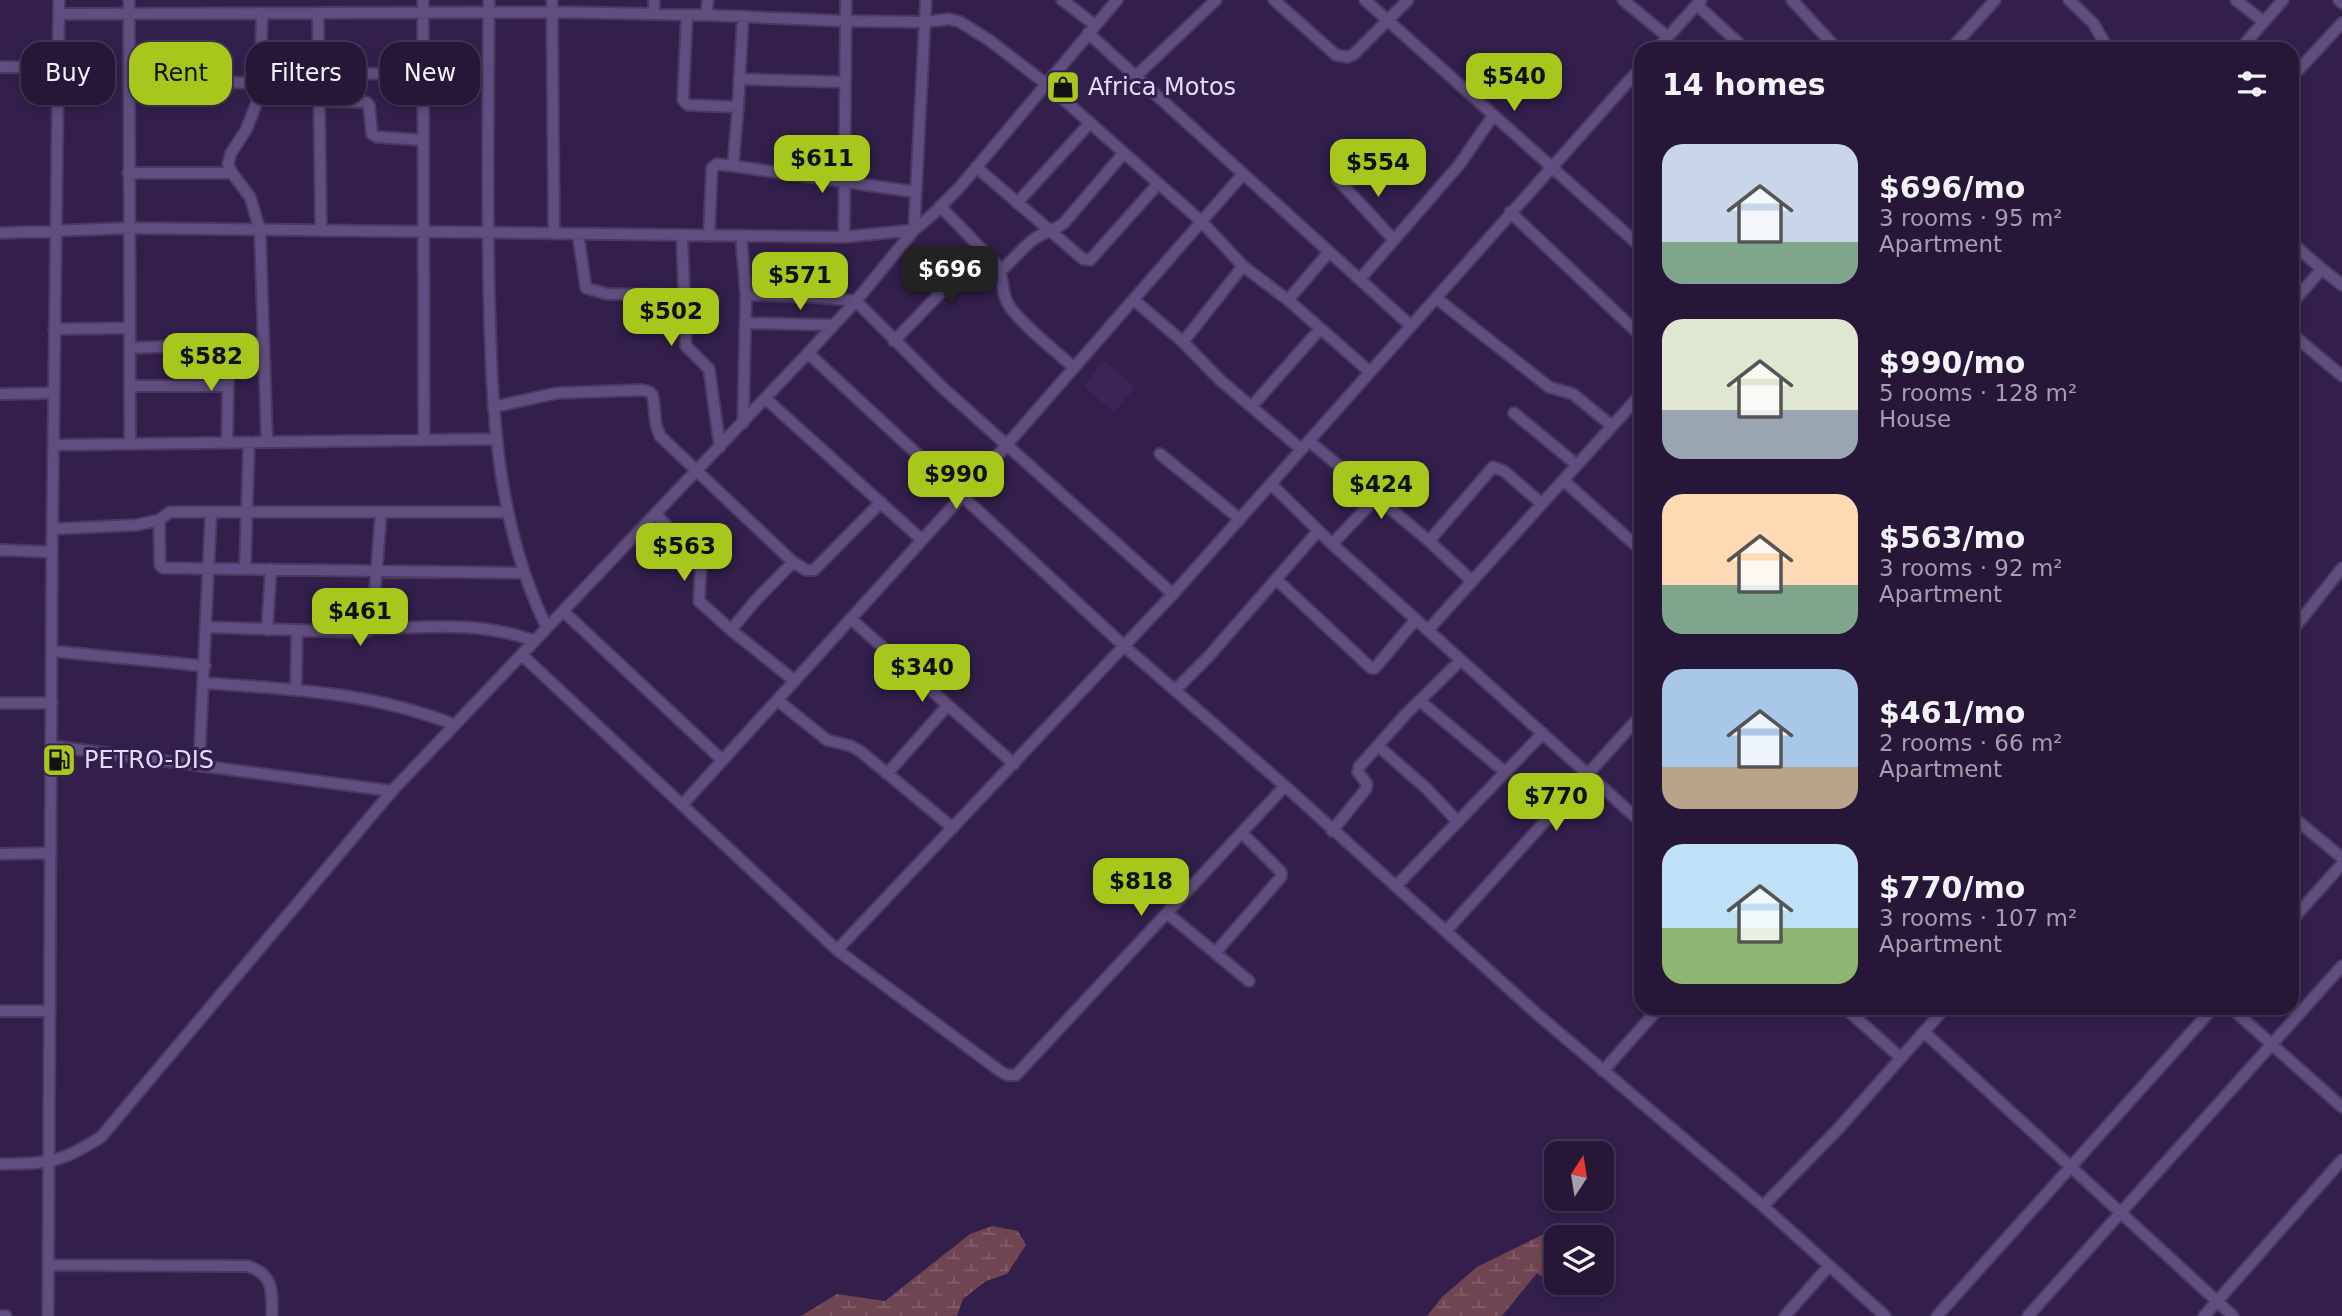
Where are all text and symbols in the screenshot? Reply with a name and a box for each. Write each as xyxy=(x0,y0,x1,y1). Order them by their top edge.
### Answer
chip: Buy xyxy=(21,42,115,105)
chip: Rent xyxy=(129,42,232,105)
chip: Filters xyxy=(246,42,366,105)
chip: New xyxy=(380,42,480,105)
pin: $540 xyxy=(1473,54,1555,113)
text: $540 xyxy=(1482,63,1546,89)
icon: filters xyxy=(2233,65,2271,103)
text: 14 homes xyxy=(1662,67,1826,102)
shop icon: Africa Motos xyxy=(1044,68,1082,106)
place label: Africa Motos xyxy=(1088,73,1236,101)
pin: $611 xyxy=(781,136,863,195)
pin: $554 xyxy=(1337,140,1419,199)
text: $611 xyxy=(790,145,854,171)
text: $554 xyxy=(1346,149,1410,175)
text: $696/mo xyxy=(1879,170,2025,205)
icon: home xyxy=(1718,172,1802,256)
text: 3 rooms · 95 m² xyxy=(1879,205,2063,231)
text: Apartment xyxy=(1879,231,2002,257)
pin: $696 xyxy=(909,246,991,306)
pin: $571 xyxy=(759,252,841,312)
text: $696 xyxy=(918,256,982,282)
text: $571 xyxy=(768,262,832,288)
pin: $502 xyxy=(630,288,712,348)
text: $502 xyxy=(639,298,703,324)
pin: $582 xyxy=(170,334,252,393)
text: $582 xyxy=(179,343,243,369)
text: $990/mo xyxy=(1879,345,2025,380)
icon: home xyxy=(1718,347,1802,431)
text: 5 rooms · 128 m² xyxy=(1879,380,2077,406)
text: House xyxy=(1879,406,1951,432)
pin: $990 xyxy=(915,452,997,511)
text: $990 xyxy=(924,461,988,487)
pin: $424 xyxy=(1340,462,1422,521)
text: $424 xyxy=(1349,471,1413,497)
text: $563/mo xyxy=(1879,520,2025,555)
icon: home xyxy=(1718,522,1802,606)
pin: $563 xyxy=(643,524,725,583)
text: $563 xyxy=(652,533,716,559)
text: 3 rooms · 92 m² xyxy=(1879,555,2063,581)
text: Apartment xyxy=(1879,581,2002,607)
pin: $461 xyxy=(319,588,401,648)
text: $461 xyxy=(328,598,392,624)
pin: $340 xyxy=(881,644,963,704)
text: $340 xyxy=(890,654,954,680)
text: $461/mo xyxy=(1879,695,2025,730)
icon: home xyxy=(1718,697,1802,781)
text: 2 rooms · 66 m² xyxy=(1879,730,2063,756)
fuel station icon: PETRO-DIS xyxy=(40,741,78,779)
place label: PETRO-DIS xyxy=(84,746,214,774)
text: Apartment xyxy=(1879,756,2002,782)
pin: $770 xyxy=(1515,774,1597,833)
text: $770 xyxy=(1524,783,1588,809)
pin: $818 xyxy=(1100,858,1182,918)
text: $818 xyxy=(1109,868,1173,894)
text: $770/mo xyxy=(1879,870,2025,905)
icon: home xyxy=(1718,872,1802,956)
text: 3 rooms · 107 m² xyxy=(1879,905,2077,931)
text: Apartment xyxy=(1879,931,2002,957)
north arrow xyxy=(1544,1141,1614,1211)
map controls xyxy=(1544,1141,1614,1295)
button: layers xyxy=(1544,1225,1614,1295)

